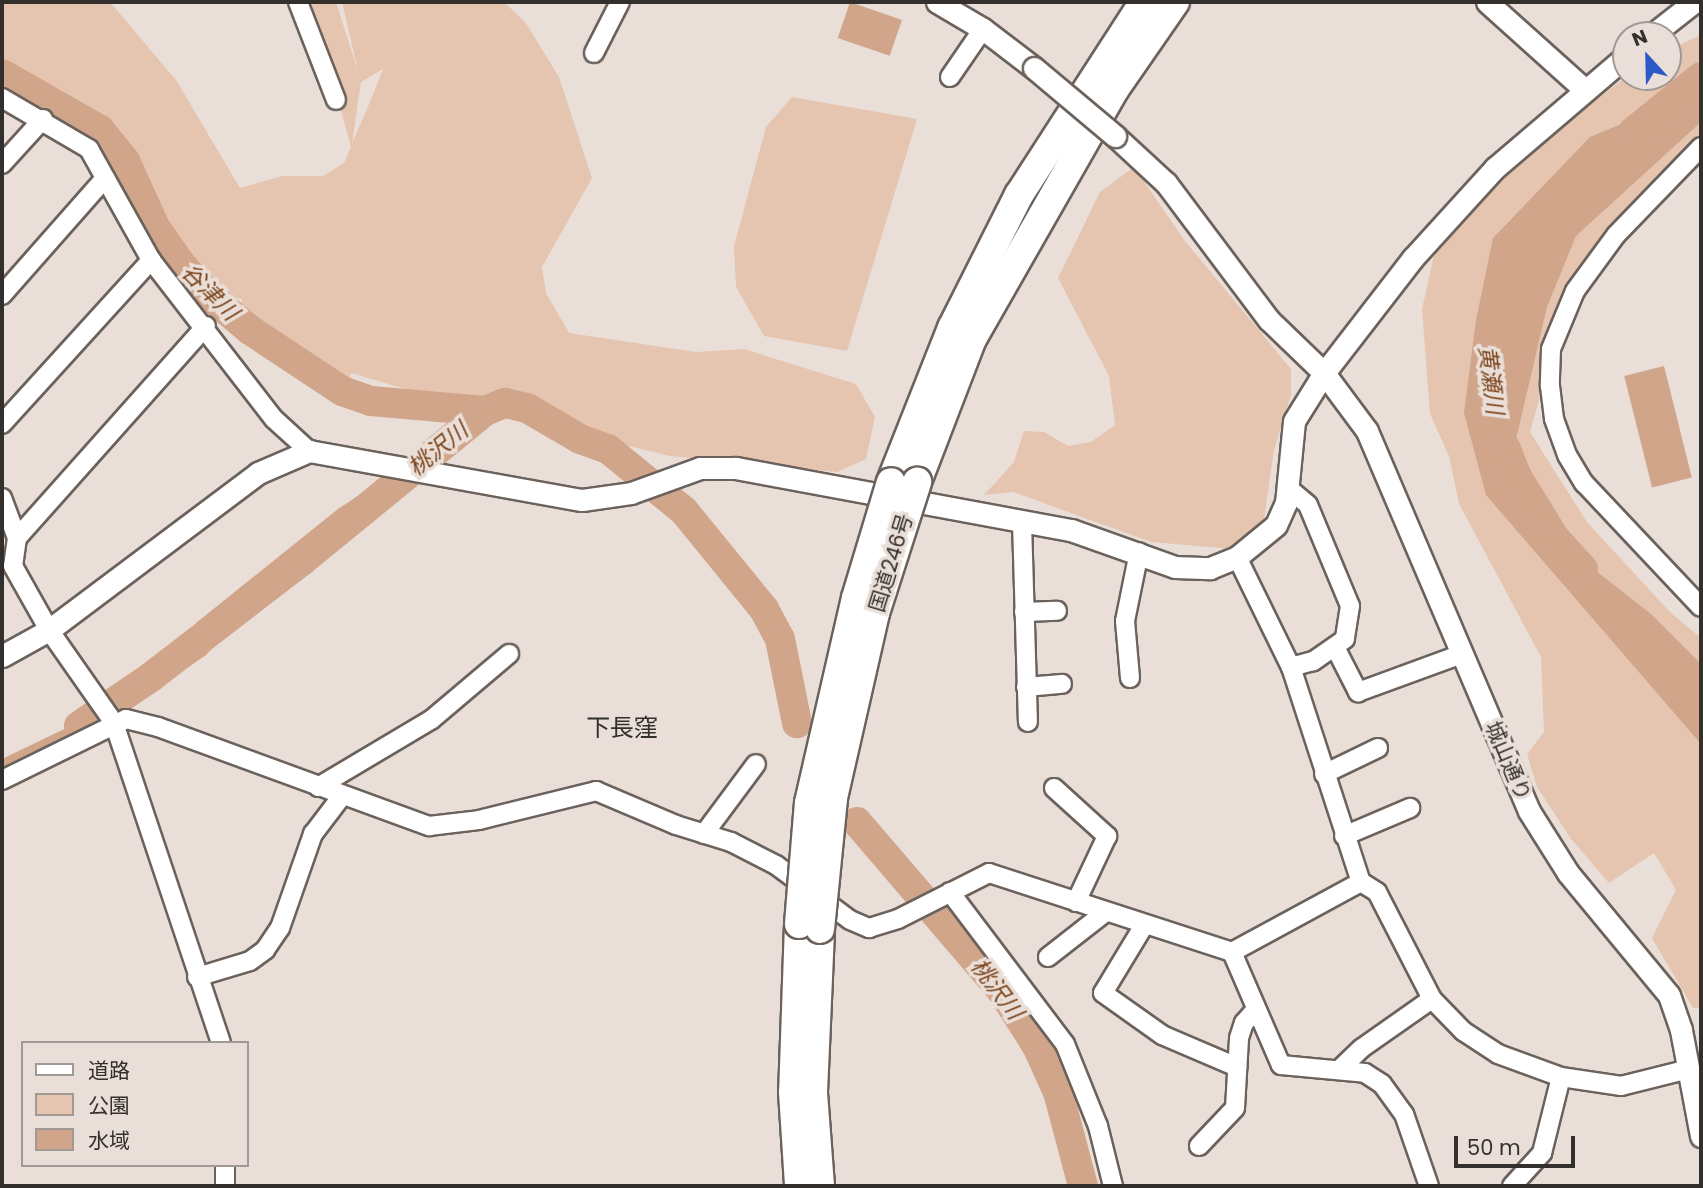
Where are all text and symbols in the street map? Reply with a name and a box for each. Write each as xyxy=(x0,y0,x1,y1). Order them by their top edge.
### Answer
north arrow xyxy=(1612,21,1682,91)
text: N xyxy=(1628,23,1651,53)
water label: 谷津川 xyxy=(176,258,244,326)
water label: 黄瀬川 xyxy=(1473,344,1509,416)
water label: 桃沢川 xyxy=(403,417,473,481)
street label: 国道246号 xyxy=(864,511,918,615)
district label: 下長窪 xyxy=(586,714,658,742)
street label: 城山通り xyxy=(1480,717,1536,805)
water label: 桃沢川 xyxy=(965,953,1029,1025)
legend xyxy=(21,1041,248,1167)
text: 道路 xyxy=(88,1056,130,1085)
text: 公園 xyxy=(88,1091,130,1120)
scale bar xyxy=(1458,1122,1579,1166)
text: 水域 xyxy=(88,1126,130,1155)
text: 50 m xyxy=(1467,1133,1521,1162)

